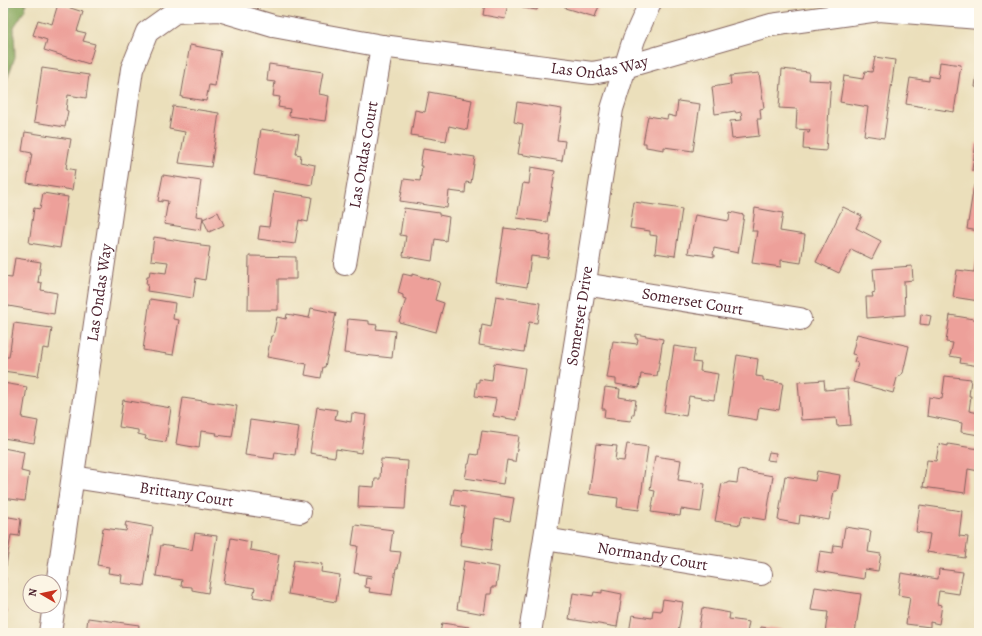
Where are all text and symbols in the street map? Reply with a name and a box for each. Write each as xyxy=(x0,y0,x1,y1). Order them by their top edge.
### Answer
street label: Las Ondas Way xyxy=(549,50,652,84)
street label: Las Ondas Court xyxy=(344,99,383,210)
street label: Las Ondas Way xyxy=(82,241,118,343)
street label: Somerset Drive xyxy=(561,264,598,367)
street label: Somerset Court xyxy=(640,283,745,321)
street label: Brittany Court xyxy=(138,476,235,513)
street label: Normandy Court xyxy=(596,537,709,576)
north arrow xyxy=(22,574,62,614)
text: N xyxy=(25,587,41,598)

